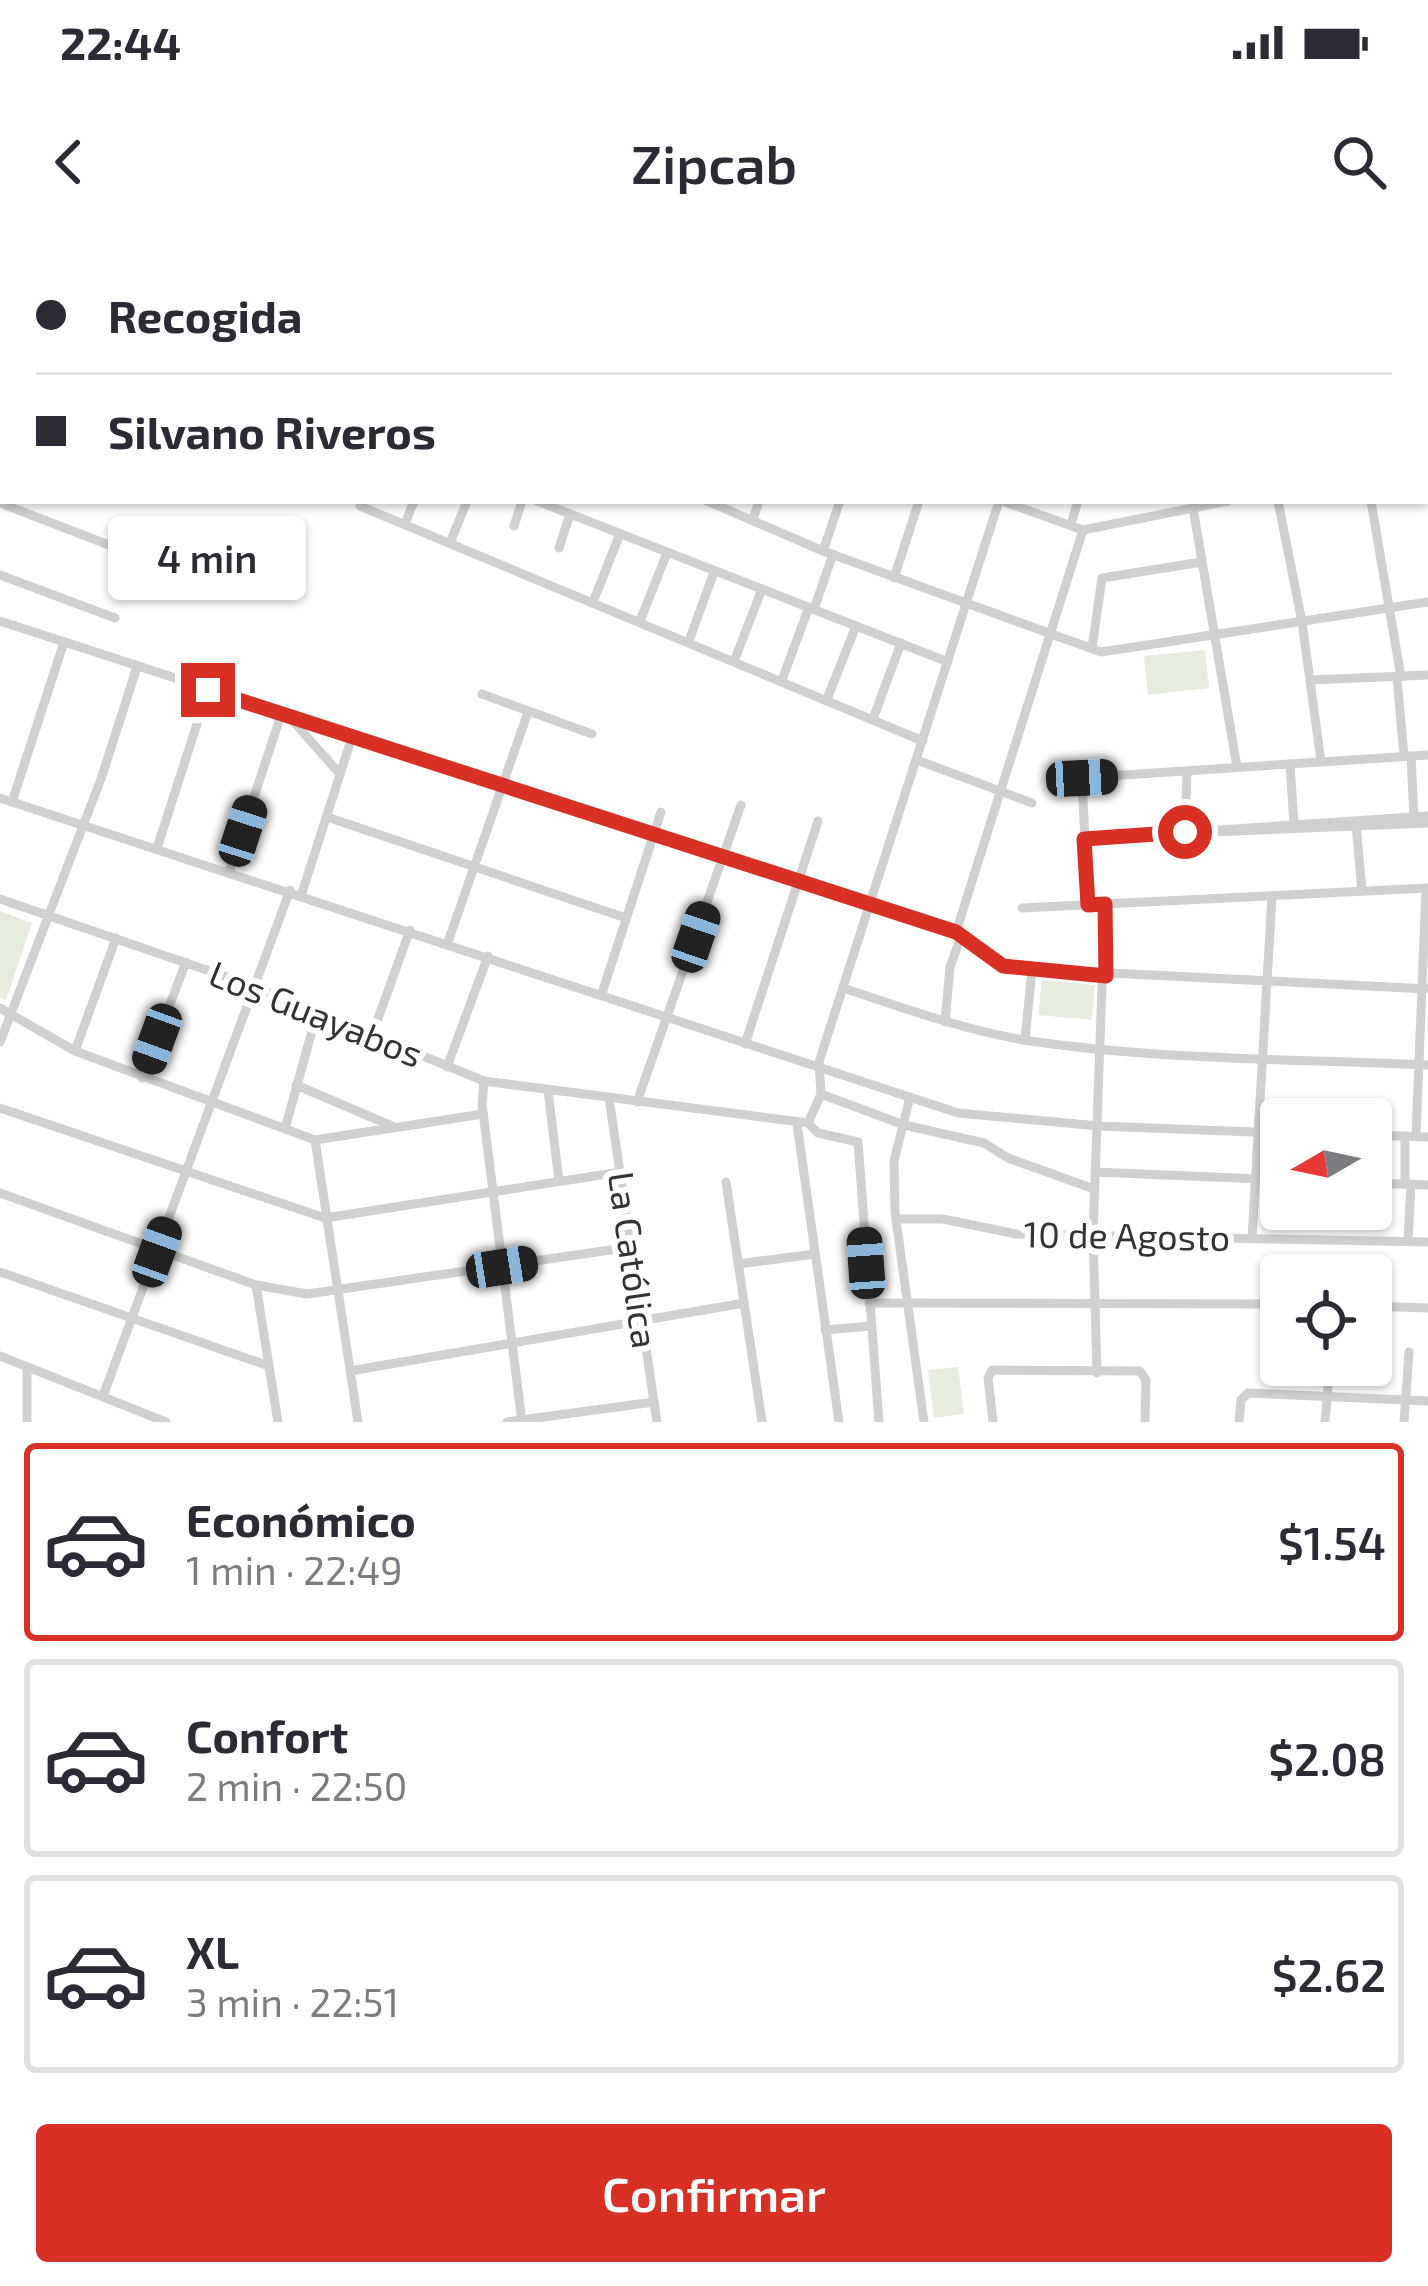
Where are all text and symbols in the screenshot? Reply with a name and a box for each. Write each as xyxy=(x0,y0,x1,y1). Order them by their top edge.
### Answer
text: 22:44 xyxy=(60,15,181,69)
icon: back xyxy=(36,129,102,195)
icon: search xyxy=(1326,129,1392,195)
text: Zipcab xyxy=(631,130,797,195)
text: Recogida xyxy=(108,288,303,342)
text: Silvano Riveros xyxy=(108,404,436,458)
callout: 4 min xyxy=(109,516,307,600)
text: 4 min xyxy=(157,534,257,581)
route end xyxy=(181,663,235,717)
car xyxy=(1045,758,1119,798)
car xyxy=(215,791,271,871)
route start xyxy=(1158,805,1212,859)
car xyxy=(667,897,725,977)
street label: Los Guayabos xyxy=(204,950,429,1075)
car xyxy=(128,999,186,1079)
north arrow xyxy=(1260,1098,1392,1230)
map controls xyxy=(1260,1098,1392,1386)
street label: La Católica xyxy=(601,1169,668,1351)
street label: 10 de Agosto xyxy=(1023,1211,1231,1258)
car xyxy=(128,1212,186,1292)
car xyxy=(846,1226,886,1300)
car xyxy=(464,1244,540,1290)
button: locate xyxy=(1260,1254,1392,1386)
icon: car xyxy=(42,1488,150,1596)
text: Económico xyxy=(186,1492,416,1546)
text: $1.54 xyxy=(1278,1515,1386,1569)
text: 1 min · 22:49 xyxy=(186,1546,403,1593)
icon: car xyxy=(42,1704,150,1812)
text: Confort xyxy=(186,1708,348,1762)
text: $2.08 xyxy=(1268,1731,1386,1785)
text: 2 min · 22:50 xyxy=(186,1762,407,1809)
icon: car xyxy=(42,1920,150,2028)
text: XL xyxy=(186,1924,239,1978)
text: $2.62 xyxy=(1272,1947,1386,2001)
text: 3 min · 22:51 xyxy=(186,1978,399,2025)
button: Confirmar xyxy=(36,2124,1392,2262)

